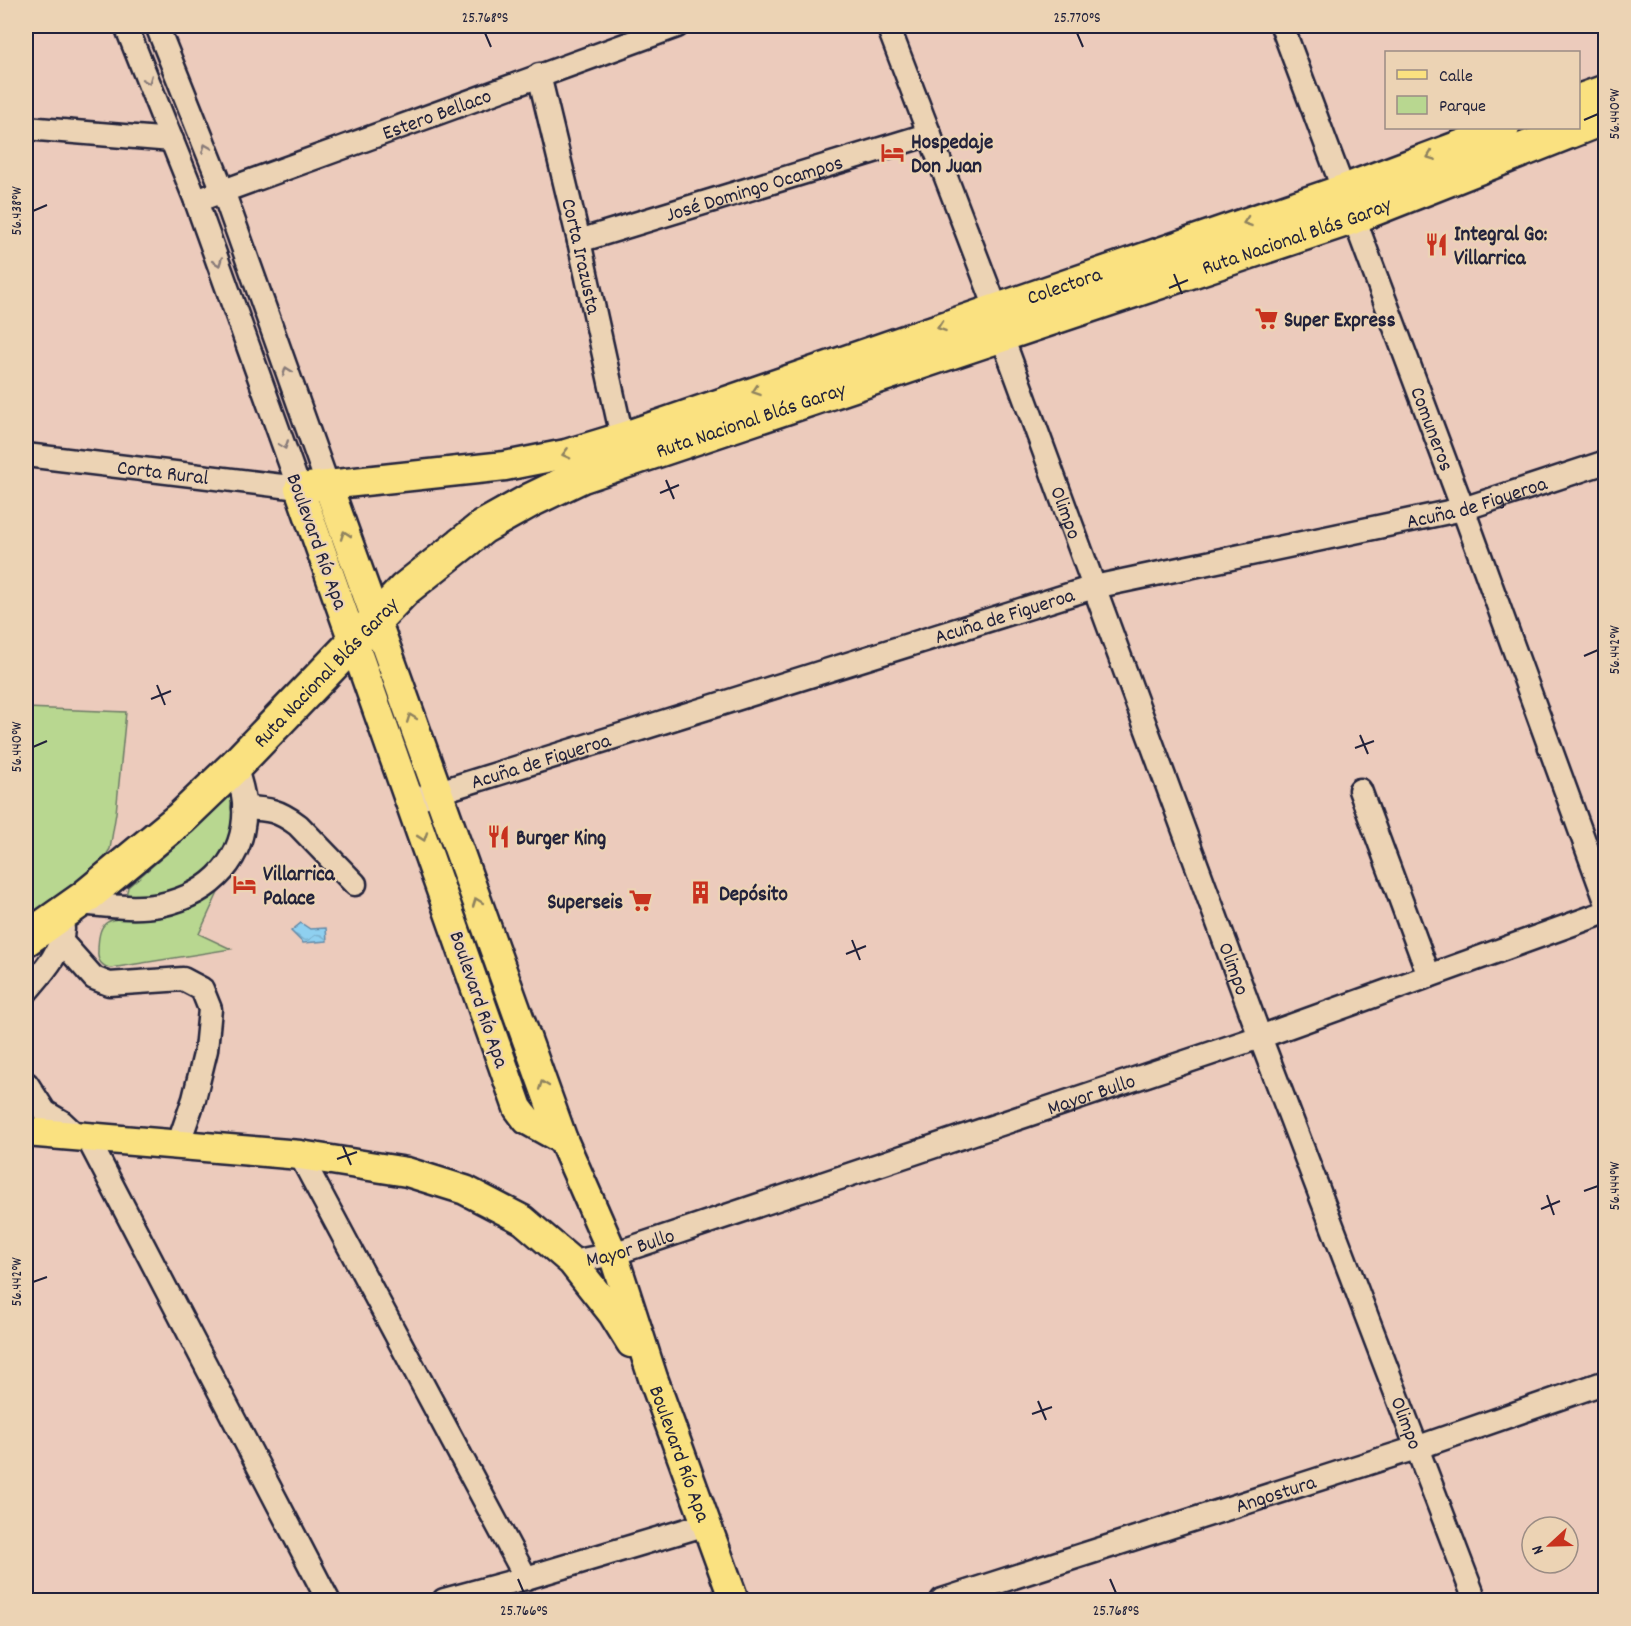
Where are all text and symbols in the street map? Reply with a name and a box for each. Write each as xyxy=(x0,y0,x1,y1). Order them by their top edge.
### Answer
text: 25.768°S xyxy=(462,8,508,30)
text: 25.770°S xyxy=(1053,8,1101,30)
legend xyxy=(1385,51,1580,129)
text: Calle xyxy=(1439,65,1473,90)
one-way arrow xyxy=(141,74,153,85)
street label: Estero Bellaco xyxy=(379,83,496,150)
text: 56.440°W xyxy=(1605,88,1627,139)
text: Parque xyxy=(1439,95,1486,120)
place label: Hospedaje Don Juan xyxy=(911,129,993,183)
hotel icon: Hospedaje Don Juan xyxy=(880,140,906,166)
one-way arrow xyxy=(201,144,213,155)
street label: José Domingo Ocampos xyxy=(663,149,847,232)
one-way arrow xyxy=(1426,149,1437,161)
text: 56.438°W xyxy=(7,186,29,236)
street label: Ruta Nacional Blás Garay xyxy=(1198,191,1397,285)
street label: Corta Irazusta xyxy=(551,196,607,318)
one-way arrow xyxy=(1242,215,1253,228)
place label: Integral Go: Villarrica xyxy=(1454,221,1548,275)
restaurant icon: Integral Go: Villarrica xyxy=(1423,232,1449,258)
one-way arrow xyxy=(210,256,223,267)
street label: Colectora xyxy=(1024,261,1107,315)
supermarket icon: Super Express xyxy=(1253,306,1279,332)
place label: Super Express xyxy=(1284,307,1396,337)
one-way arrow xyxy=(936,320,947,333)
one-way arrow xyxy=(282,366,295,377)
street label: Ruta Nacional Blás Garay xyxy=(652,376,851,468)
one-way arrow xyxy=(751,383,762,396)
street label: Comuneros xyxy=(1401,383,1460,476)
one-way arrow xyxy=(276,439,289,450)
one-way arrow xyxy=(561,446,571,459)
street label: Corta Rural xyxy=(115,454,210,495)
street label: Boulevard Río Apa xyxy=(277,470,354,615)
street label: Acuña de Figueroa xyxy=(1404,470,1553,539)
street label: Olimpo xyxy=(1040,483,1087,544)
one-way arrow xyxy=(340,530,353,541)
street label: Acuña de Figueroa xyxy=(931,582,1080,654)
street label: Ruta Nacional Blás Garay xyxy=(248,592,407,756)
text: 56.442°W xyxy=(1605,625,1627,675)
one-way arrow xyxy=(405,714,418,724)
text: 56.440°W xyxy=(7,721,29,772)
street label: Acuña de Figueroa xyxy=(468,727,616,799)
restaurant icon: Burger King xyxy=(485,824,511,850)
place label: Burger King xyxy=(516,825,606,855)
one-way arrow xyxy=(415,831,428,841)
place label: Villarrica Palace xyxy=(263,861,336,915)
hotel icon: Villarrica Palace xyxy=(232,872,258,898)
building icon: Depósito xyxy=(688,880,714,906)
place label: Depósito xyxy=(719,881,788,911)
supermarket icon: Superseis xyxy=(628,888,654,914)
place label: Superseis xyxy=(547,889,623,919)
one-way arrow xyxy=(471,897,484,908)
street label: Boulevard Río Apa xyxy=(440,928,515,1073)
street label: Olimpo xyxy=(1208,939,1255,1000)
street label: Mayor Bullo xyxy=(1044,1068,1140,1125)
one-way arrow xyxy=(537,1081,550,1091)
text: 56.444°W xyxy=(1605,1161,1627,1210)
street label: Mayor Bullo xyxy=(584,1222,679,1277)
text: 56.442°W xyxy=(7,1257,29,1307)
street label: Boulevard Río Apa xyxy=(639,1382,717,1528)
street label: Olimpo xyxy=(1381,1393,1428,1454)
street label: Angostura xyxy=(1232,1469,1321,1523)
north arrow xyxy=(1520,1515,1580,1575)
text: N xyxy=(1526,1542,1551,1558)
text: 25.766°S xyxy=(500,1601,548,1623)
text: 25.768°S xyxy=(1093,1601,1139,1623)

